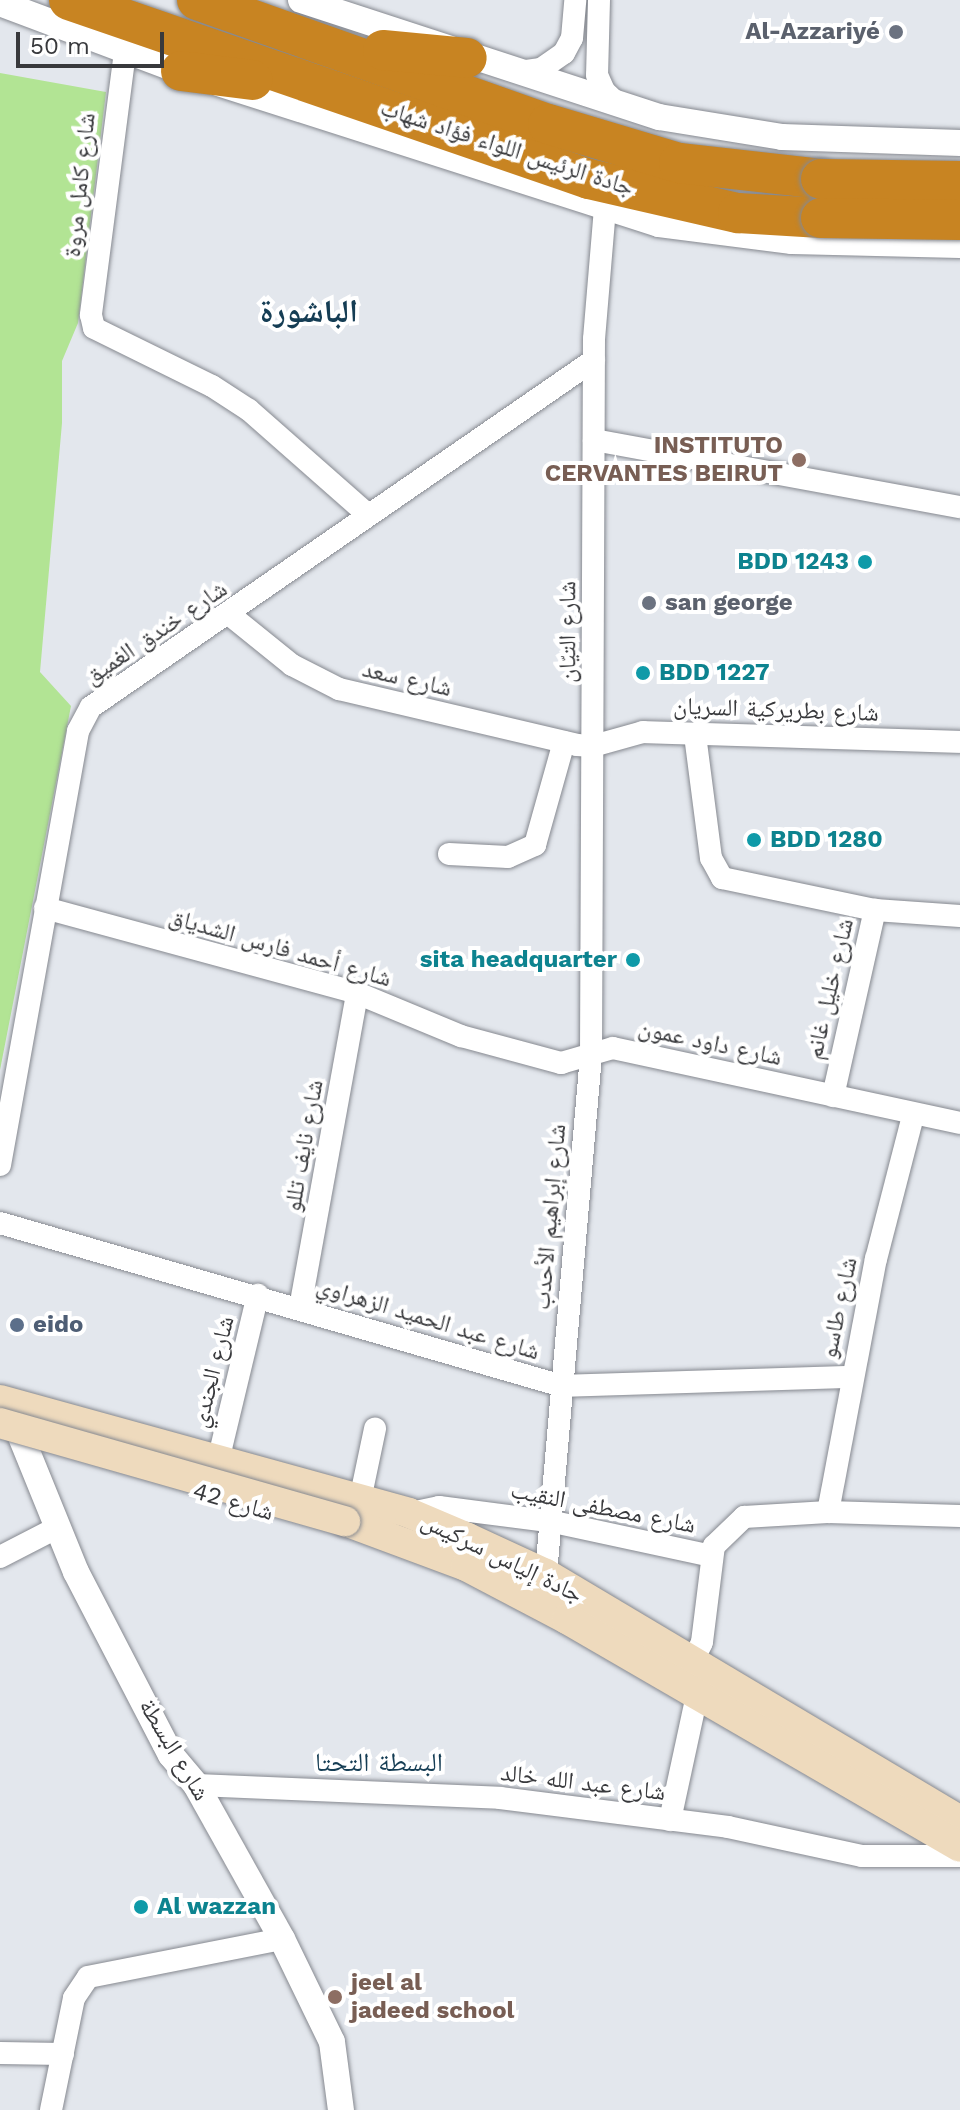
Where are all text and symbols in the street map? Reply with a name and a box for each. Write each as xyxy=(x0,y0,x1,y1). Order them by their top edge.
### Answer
scale bar xyxy=(20,16,168,66)
place label: Al-Azzariyé xyxy=(745,18,880,46)
marker: Al-Azzariyé xyxy=(887,23,905,41)
text: 50 m xyxy=(30,32,90,60)
street label: جادة الرئيس اللواء فؤاد شهاب xyxy=(377,93,637,203)
street label: شارع كامل مروة xyxy=(58,111,102,259)
district label: الباشورة xyxy=(260,292,358,330)
place label: INSTITUTO CERVANTES BEIRUT xyxy=(545,432,783,488)
marker: INSTITUTO CERVANTES BEIRUT xyxy=(790,451,808,469)
place label: BDD 1243 xyxy=(737,548,849,576)
marker: BDD 1243 xyxy=(856,553,874,571)
street label: شارع خندق الغميق xyxy=(79,575,233,691)
street label: شارع التيّان xyxy=(554,581,582,683)
place label: san george xyxy=(665,589,793,617)
marker: san george xyxy=(640,594,658,612)
street label: شارع سعد xyxy=(359,655,455,703)
place label: BDD 1227 xyxy=(659,659,770,687)
marker: BDD 1227 xyxy=(634,664,652,682)
street label: شارع بطريركية السريان xyxy=(673,692,879,728)
place label: BDD 1280 xyxy=(770,826,883,854)
marker: BDD 1280 xyxy=(745,831,763,849)
street label: شارع أحمد فارس الشدياق xyxy=(165,902,395,994)
street label: شارع خليل غانم xyxy=(800,916,860,1062)
place label: sita headquarter xyxy=(420,946,617,974)
marker: sita headquarter xyxy=(624,951,642,969)
street label: شارع داود عمون xyxy=(636,1014,784,1072)
street label: شارع نايف تللو xyxy=(278,1078,330,1214)
street label: شارع إبراهيم الأحدب xyxy=(528,1123,572,1311)
street label: شارع طاسو xyxy=(814,1255,864,1361)
street label: شارع عبد الحميد الزهراوي xyxy=(313,1271,543,1367)
place label: eido xyxy=(33,1311,83,1339)
street label: شارع الجندي xyxy=(185,1313,241,1431)
marker: eido xyxy=(8,1316,26,1334)
street label: شارع مصطفى النقيب xyxy=(508,1476,698,1540)
street label: شارع 42 xyxy=(189,1477,277,1527)
street label: جادة إلياس سركيس xyxy=(417,1507,587,1609)
street label: شارع البسطة xyxy=(132,1694,216,1806)
district label: البسطة التحتا xyxy=(315,1747,443,1779)
street label: شارع عبد الله خالد xyxy=(499,1759,667,1807)
place label: Al wazzan xyxy=(157,1893,277,1921)
marker: Al wazzan xyxy=(132,1898,150,1916)
place label: jeel al jadeed school xyxy=(351,1969,514,2025)
marker: jeel al jadeed school xyxy=(326,1988,344,2006)

